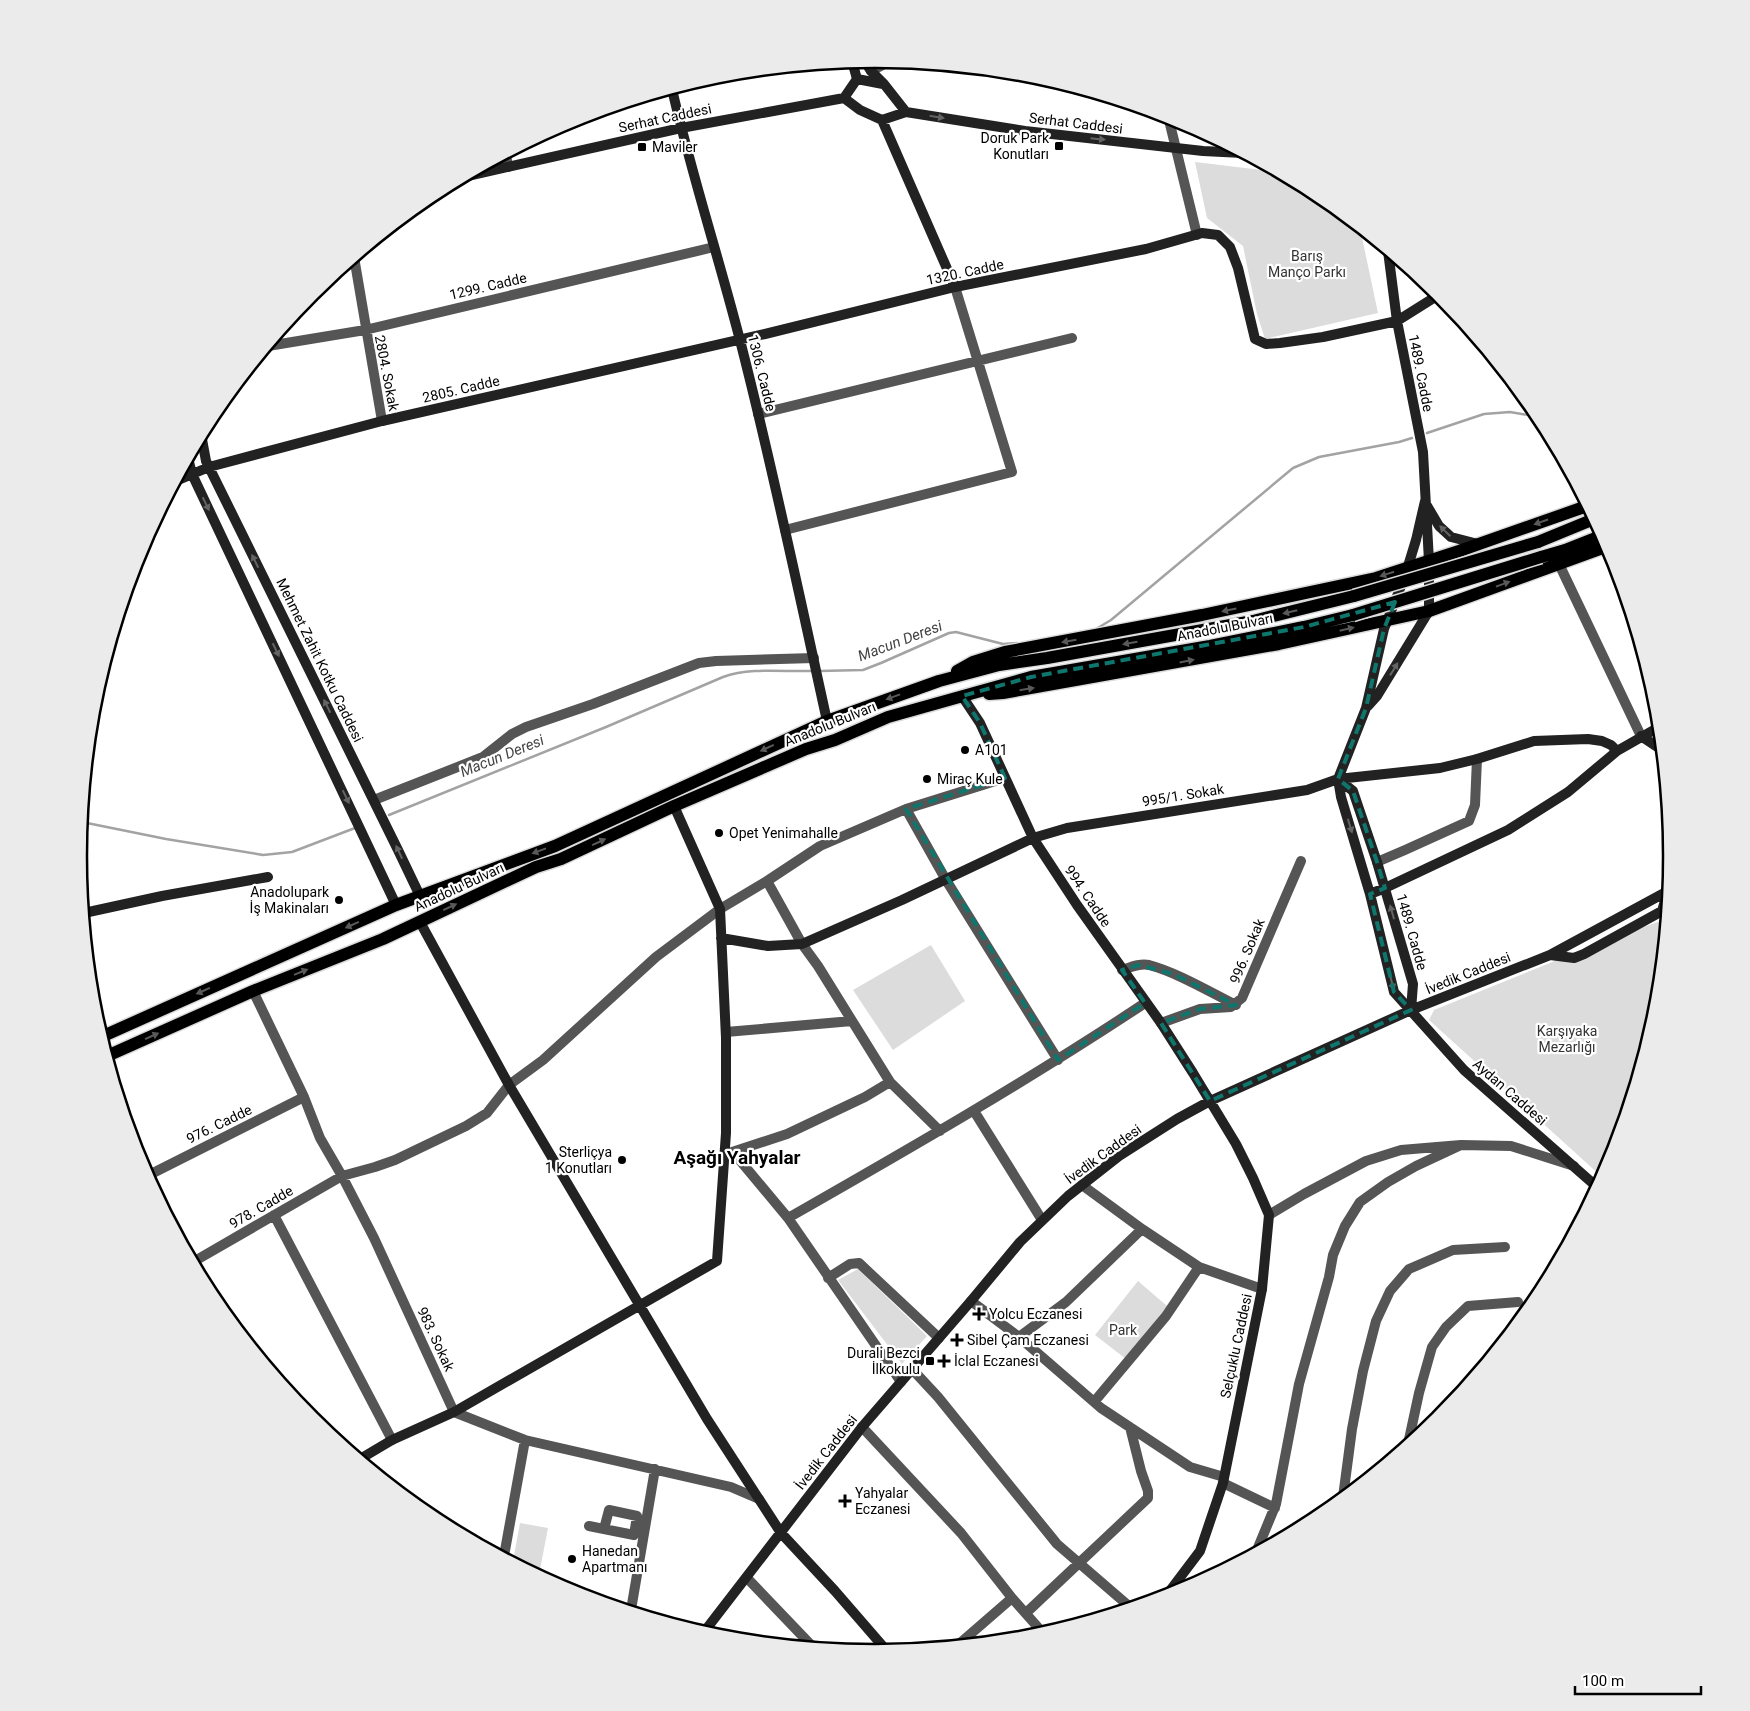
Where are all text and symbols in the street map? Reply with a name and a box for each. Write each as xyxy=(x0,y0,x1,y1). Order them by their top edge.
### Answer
street label: Serhat Caddesi xyxy=(617,100,713,136)
street label: Serhat Caddesi xyxy=(1028,109,1124,137)
one-way arrow xyxy=(929,113,945,121)
place label: Doruk Park Konutları xyxy=(981,130,1050,162)
one-way arrow xyxy=(1090,135,1106,143)
place label: Maviler xyxy=(652,139,698,155)
marker: Doruk Park Konutları xyxy=(1053,140,1065,152)
marker: Maviler xyxy=(636,141,648,153)
park label: Barış Manço Parkı xyxy=(1268,248,1346,280)
street label: 1320. Cadde xyxy=(925,256,1005,288)
street label: 1299. Cadde xyxy=(448,269,528,303)
street label: 1306. Cadde xyxy=(745,333,779,413)
street label: 1489. Cadde xyxy=(1406,333,1436,413)
street label: 2804. Sokak xyxy=(372,334,402,413)
street label: 2805. Cadde xyxy=(421,372,501,406)
one-way arrow xyxy=(202,496,210,511)
one-way arrow xyxy=(1534,519,1549,526)
one-way arrow xyxy=(1439,525,1451,537)
one-way arrow xyxy=(251,554,259,568)
one-way arrow xyxy=(1380,571,1395,579)
street label: Mehmet Zahit Kotku Caddesi xyxy=(273,575,367,745)
one-way arrow xyxy=(1495,580,1510,587)
one-way arrow xyxy=(1220,606,1236,614)
one-way arrow xyxy=(1282,608,1297,616)
street label: Anadolu Bulvarı xyxy=(1176,610,1274,644)
water label: Macun Deresi xyxy=(855,617,945,665)
one-way arrow xyxy=(1339,625,1354,633)
one-way arrow xyxy=(1061,637,1077,645)
one-way arrow xyxy=(1122,640,1138,648)
one-way arrow xyxy=(272,643,280,657)
one-way arrow xyxy=(1180,657,1195,665)
one-way arrow xyxy=(1389,662,1399,675)
one-way arrow xyxy=(1020,685,1036,693)
one-way arrow xyxy=(885,694,900,702)
street label: Anadolu Bulvarı xyxy=(782,698,878,750)
one-way arrow xyxy=(323,699,331,714)
water label: Macun Deresi xyxy=(457,731,547,781)
place label: A101 xyxy=(975,742,1008,758)
marker: A101 xyxy=(959,744,971,756)
one-way arrow xyxy=(760,745,774,753)
place label: Miraç Kule xyxy=(937,771,1003,787)
marker: Miraç Kule xyxy=(921,773,933,785)
street label: 995/1. Sokak xyxy=(1141,781,1226,809)
one-way arrow xyxy=(342,790,350,804)
one-way arrow xyxy=(1347,819,1355,834)
place label: Opet Yenimahalle xyxy=(729,825,838,841)
marker: Opet Yenimahalle xyxy=(713,827,725,839)
one-way arrow xyxy=(591,837,606,846)
one-way arrow xyxy=(395,845,403,859)
one-way arrow xyxy=(532,848,547,855)
street label: Anadolu Bulvarı xyxy=(412,859,506,915)
street label: 994. Cadde xyxy=(1062,862,1114,930)
place label: Anadolupark İş Makinaları xyxy=(250,884,330,916)
street label: 1489. Cadde xyxy=(1393,892,1431,972)
marker: Anadolupark İş Makinaları xyxy=(333,894,345,906)
one-way arrow xyxy=(443,903,457,911)
one-way arrow xyxy=(1387,904,1395,919)
street label: 996. Sokak xyxy=(1226,915,1268,986)
one-way arrow xyxy=(345,922,359,930)
street label: İvedik Caddesi xyxy=(1423,949,1513,997)
one-way arrow xyxy=(294,968,309,976)
one-way arrow xyxy=(1388,976,1396,991)
one-way arrow xyxy=(196,988,210,996)
park label: Karşıyaka Mezarlığı xyxy=(1537,1023,1597,1055)
one-way arrow xyxy=(145,1032,159,1040)
street label: Aydan Caddesi xyxy=(1470,1056,1550,1128)
street label: 976. Cadde xyxy=(184,1101,254,1147)
street label: İvedik Caddesi xyxy=(1062,1121,1144,1187)
place label: Sterliçya 1 Konutları xyxy=(545,1144,612,1176)
district label: Aşağı Yahyalar xyxy=(673,1146,801,1169)
marker: Sterliçya 1 Konutları xyxy=(616,1154,628,1166)
street label: 978. Cadde xyxy=(226,1182,296,1232)
street label: Selçuklu Caddesi xyxy=(1217,1292,1255,1400)
street label: 983. Sokak xyxy=(414,1304,458,1374)
place label: Yolcu Eczanesi xyxy=(989,1306,1082,1322)
marker: Yolcu Eczanesi xyxy=(973,1308,985,1320)
park label: Park xyxy=(1109,1322,1138,1338)
place label: Sibel Çam Eczanesi xyxy=(967,1332,1089,1348)
marker: Sibel Çam Eczanesi xyxy=(951,1334,963,1346)
place label: Durali Bezci İlkokulu xyxy=(847,1345,920,1377)
place label: İclal Eczanesi xyxy=(954,1353,1039,1369)
marker: Durali Bezci İlkokulu xyxy=(924,1355,936,1367)
marker: İclal Eczanesi xyxy=(938,1355,950,1367)
street label: İvedik Caddesi xyxy=(792,1411,860,1493)
place label: Yahyalar Eczanesi xyxy=(855,1485,911,1517)
marker: Yahyalar Eczanesi xyxy=(839,1495,851,1507)
place label: Hanedan Apartmanı xyxy=(582,1543,647,1575)
marker: Hanedan Apartmanı xyxy=(566,1553,578,1565)
scale bar xyxy=(1575,1664,1701,1696)
text: 100 m xyxy=(1582,1672,1624,1690)

